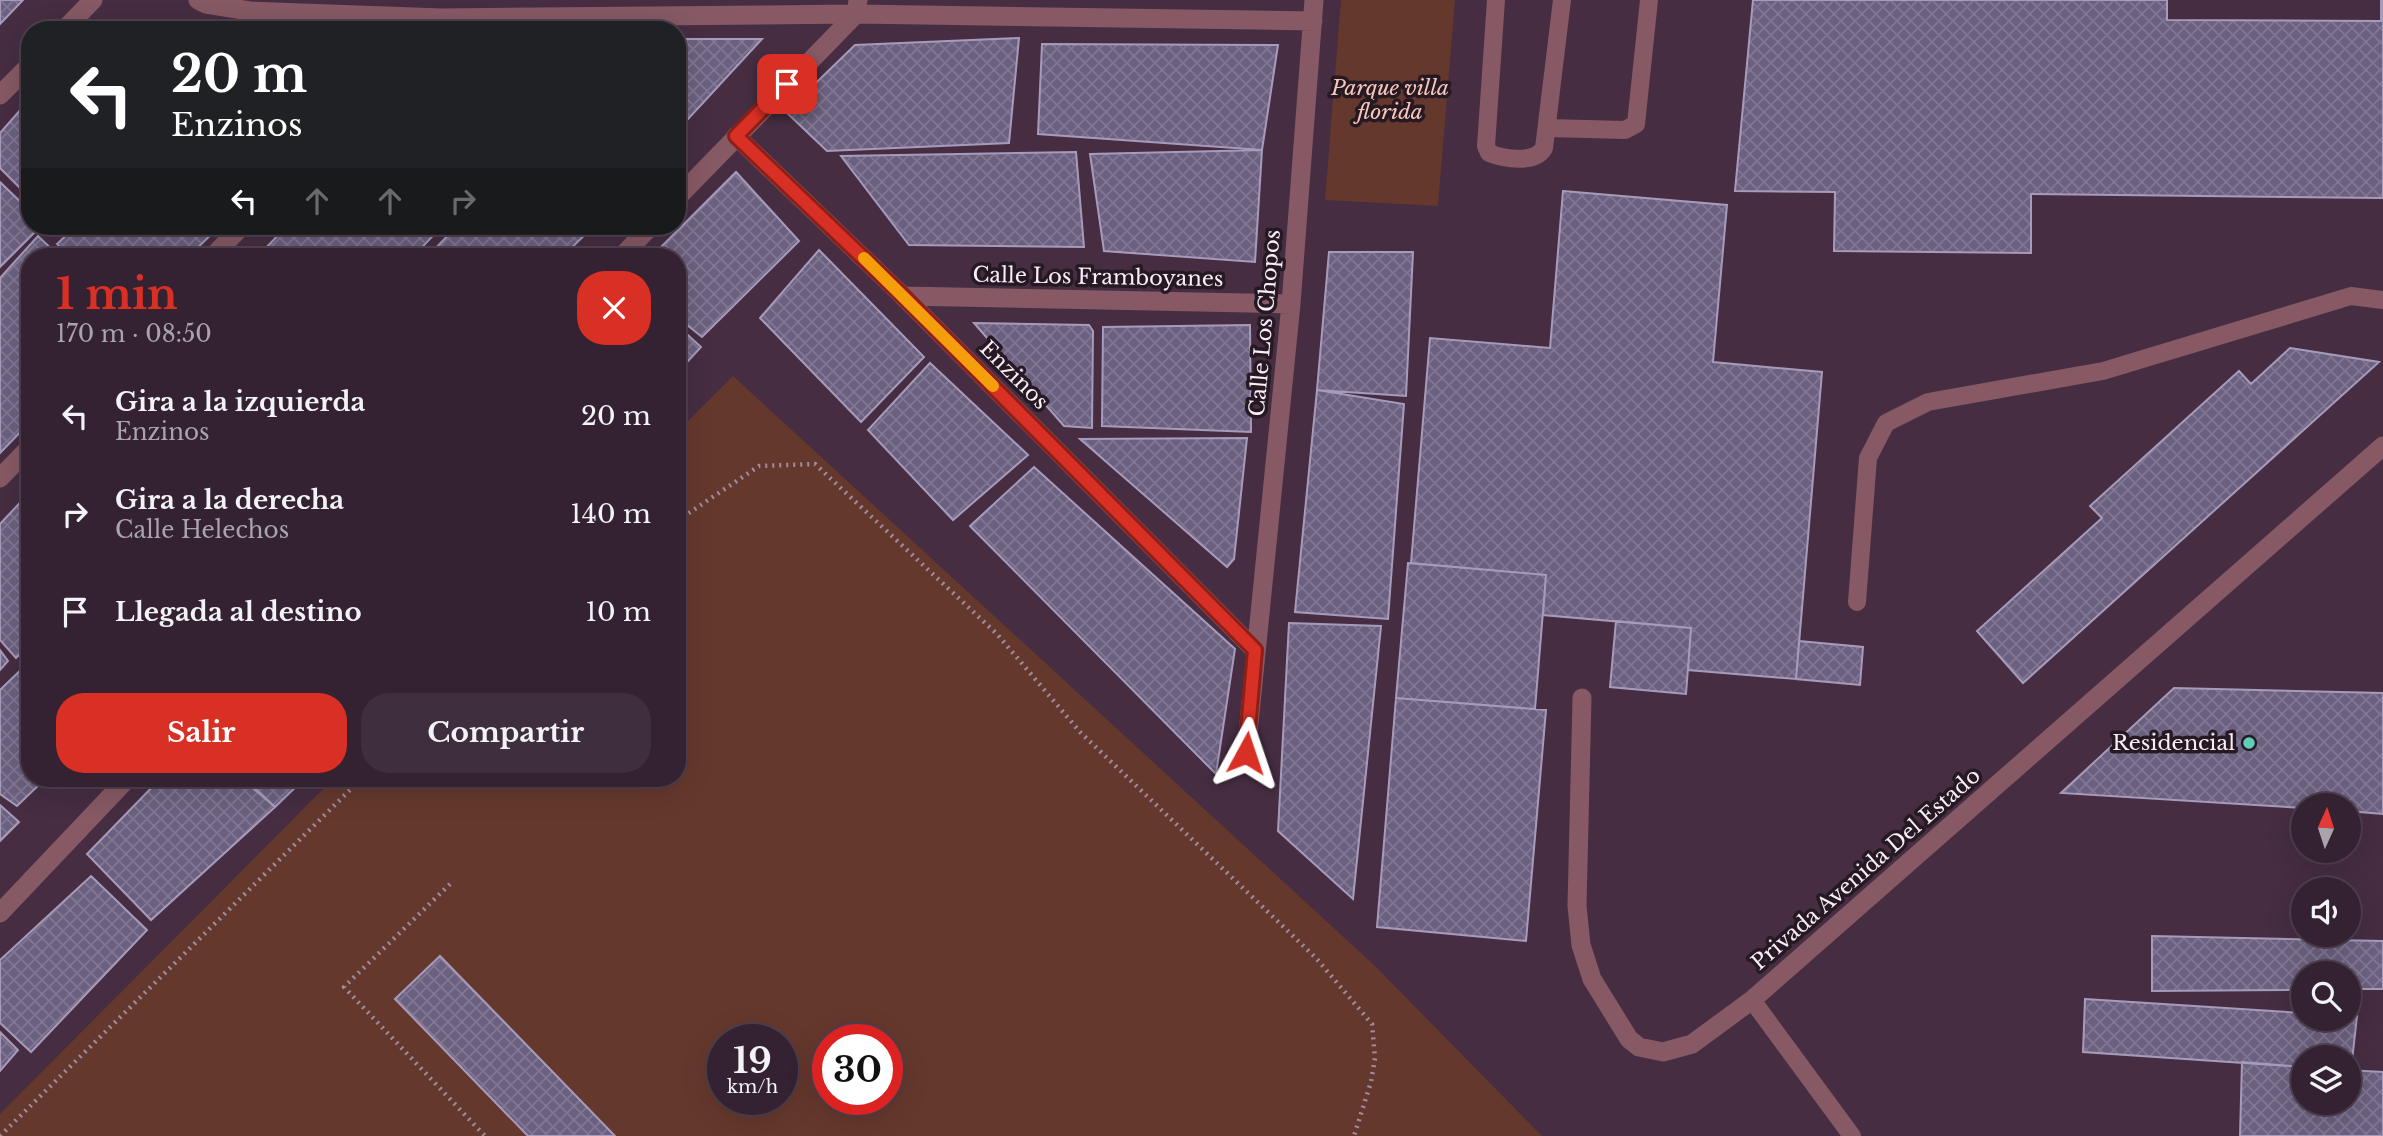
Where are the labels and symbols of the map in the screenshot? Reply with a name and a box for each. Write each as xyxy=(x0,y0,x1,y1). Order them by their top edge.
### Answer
pin xyxy=(757,54,817,114)
park label: Parque villa florida xyxy=(1330,75,1449,125)
street label: Calle Los Chopos xyxy=(1244,229,1286,417)
street label: Calle Los Framboyanes xyxy=(972,262,1224,292)
street label: Enzinos xyxy=(974,335,1054,415)
position arrow xyxy=(1209,716,1283,790)
place label: Residencial xyxy=(2112,730,2235,756)
marker: Residencial xyxy=(2241,735,2257,751)
street label: Privada Avenida Del Estado xyxy=(1746,762,1986,976)
north arrow xyxy=(2291,793,2361,863)
speed limit sign: 30 xyxy=(812,1024,903,1115)

